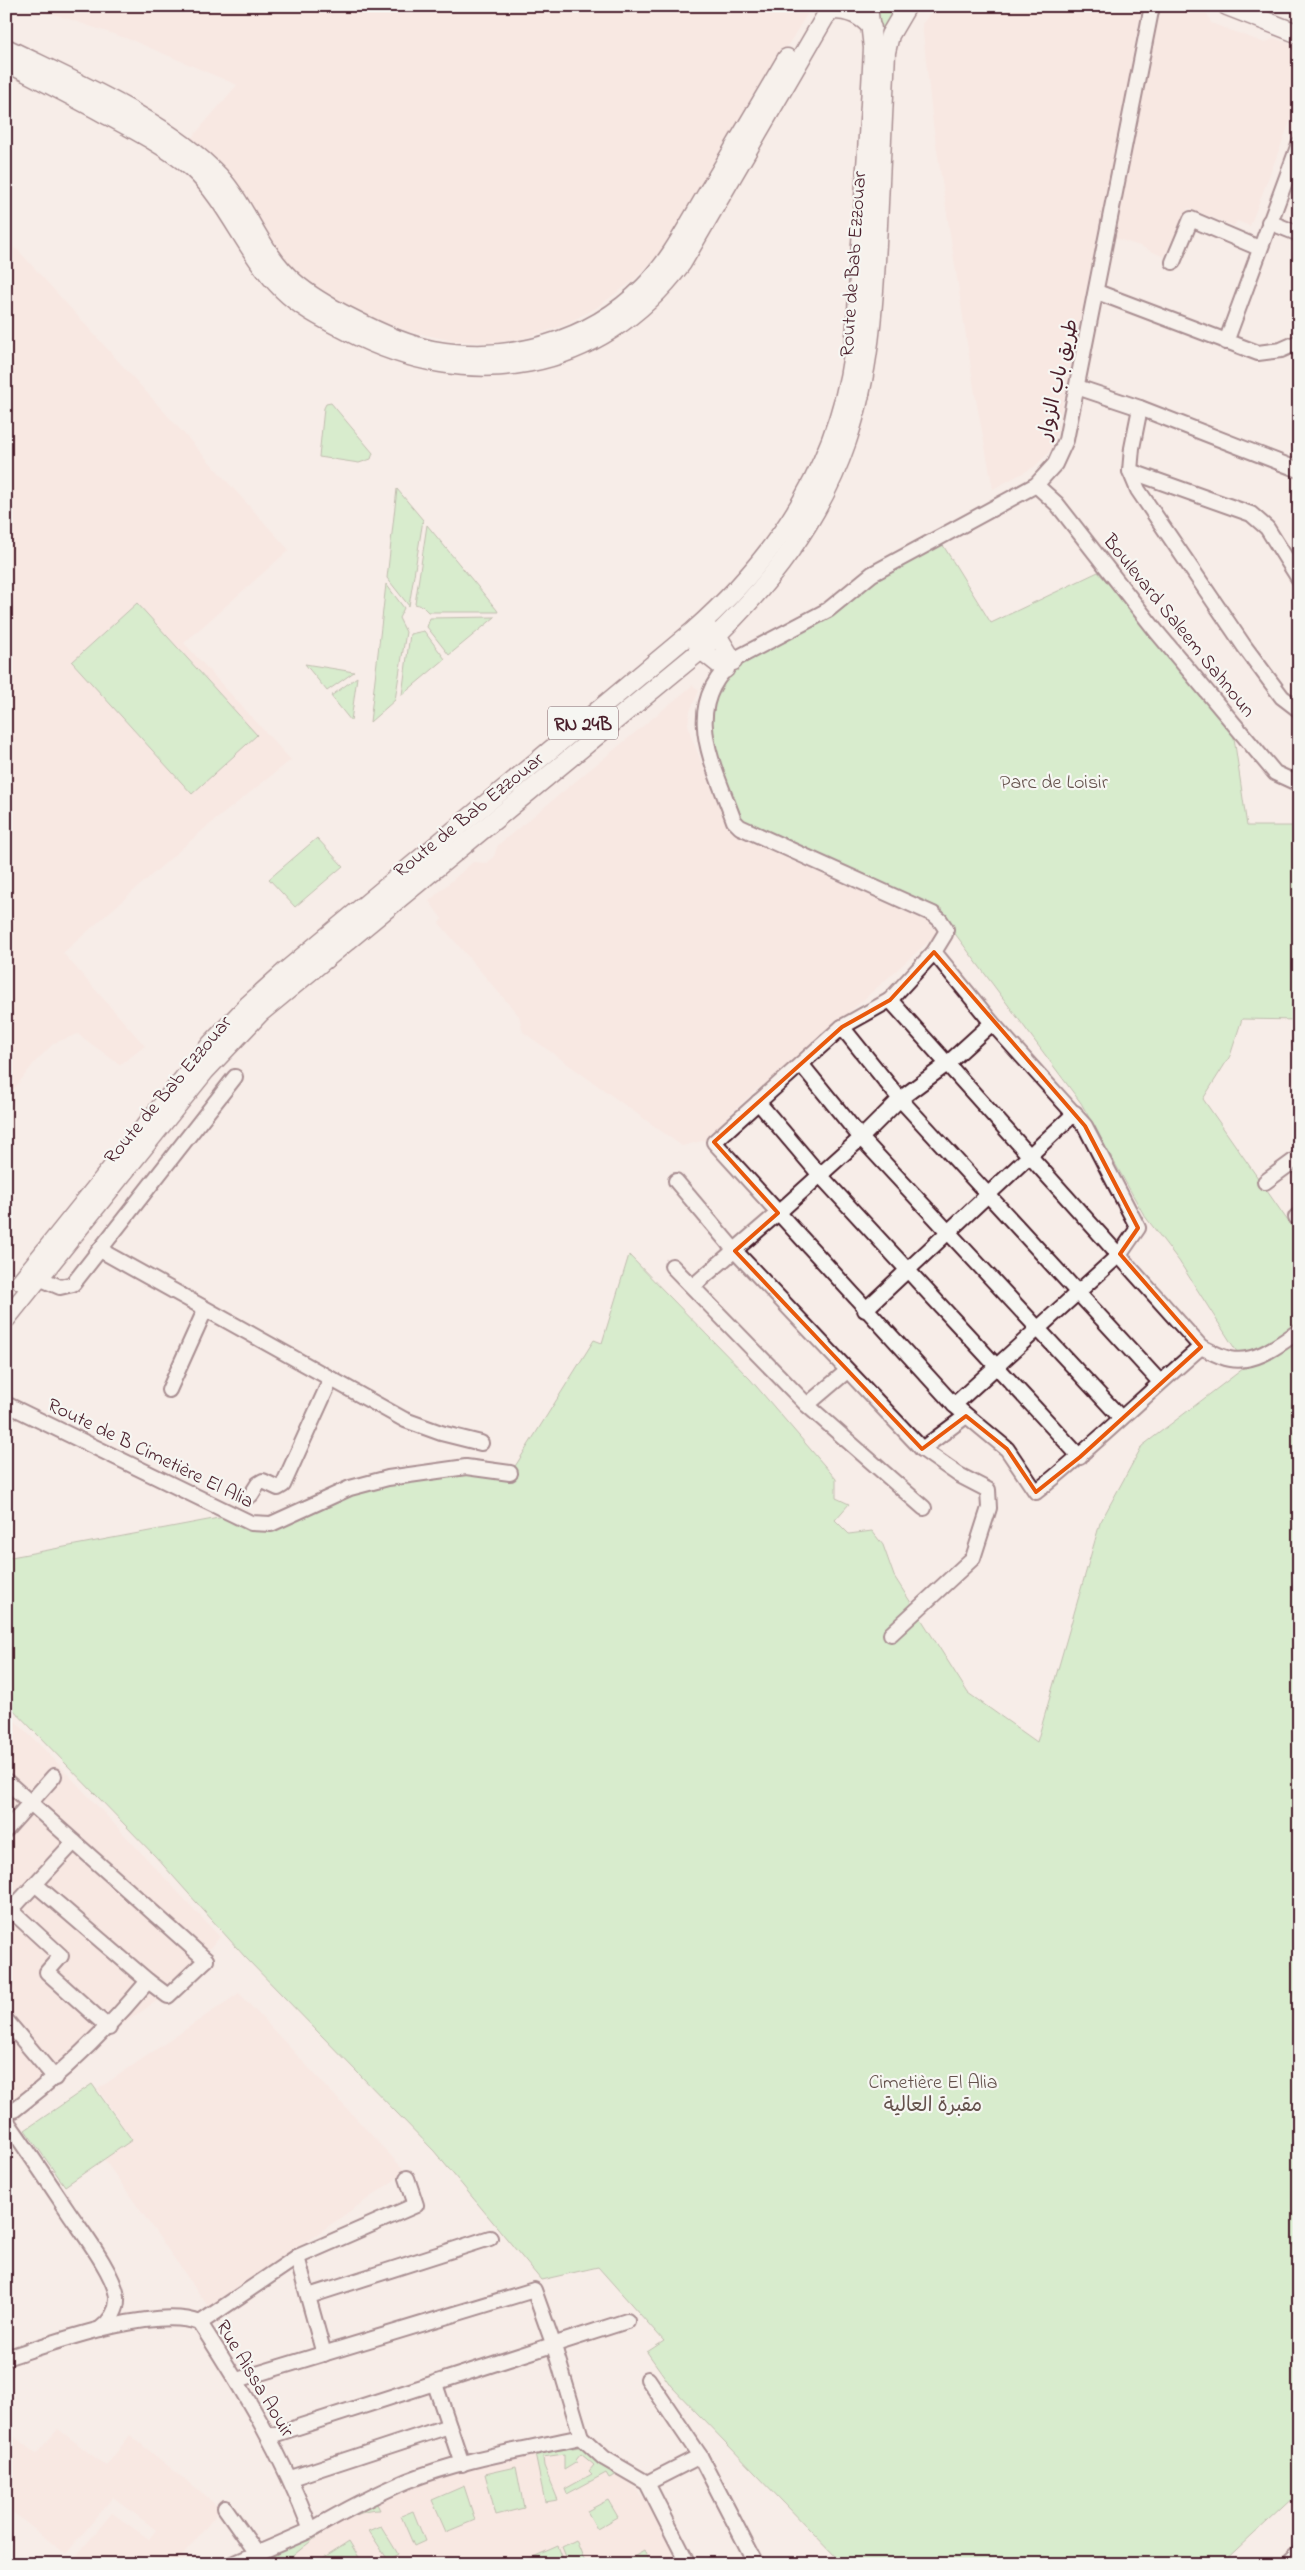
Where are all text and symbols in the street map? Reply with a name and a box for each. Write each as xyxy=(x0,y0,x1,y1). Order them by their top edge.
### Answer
street label: Route de Bab Ezzouar xyxy=(834,169,876,358)
street label: طريق باب الزوار xyxy=(1031,316,1087,445)
street label: Boulevard Saleem Sahnoun xyxy=(1094,528,1261,725)
road number: RN 24B xyxy=(548,706,618,740)
street label: Route de Bab Ezzouar xyxy=(388,746,552,886)
park label: Parc de Loisir xyxy=(1000,769,1109,798)
street label: Route de Bab Ezzouar xyxy=(98,1009,240,1171)
street label: Route de B Cimetière El Alia xyxy=(42,1392,258,1517)
park label: Cimetière El Alia مقبرة العالية xyxy=(868,2069,998,2121)
street label: Rue Aissa Aouir xyxy=(207,2315,301,2444)

